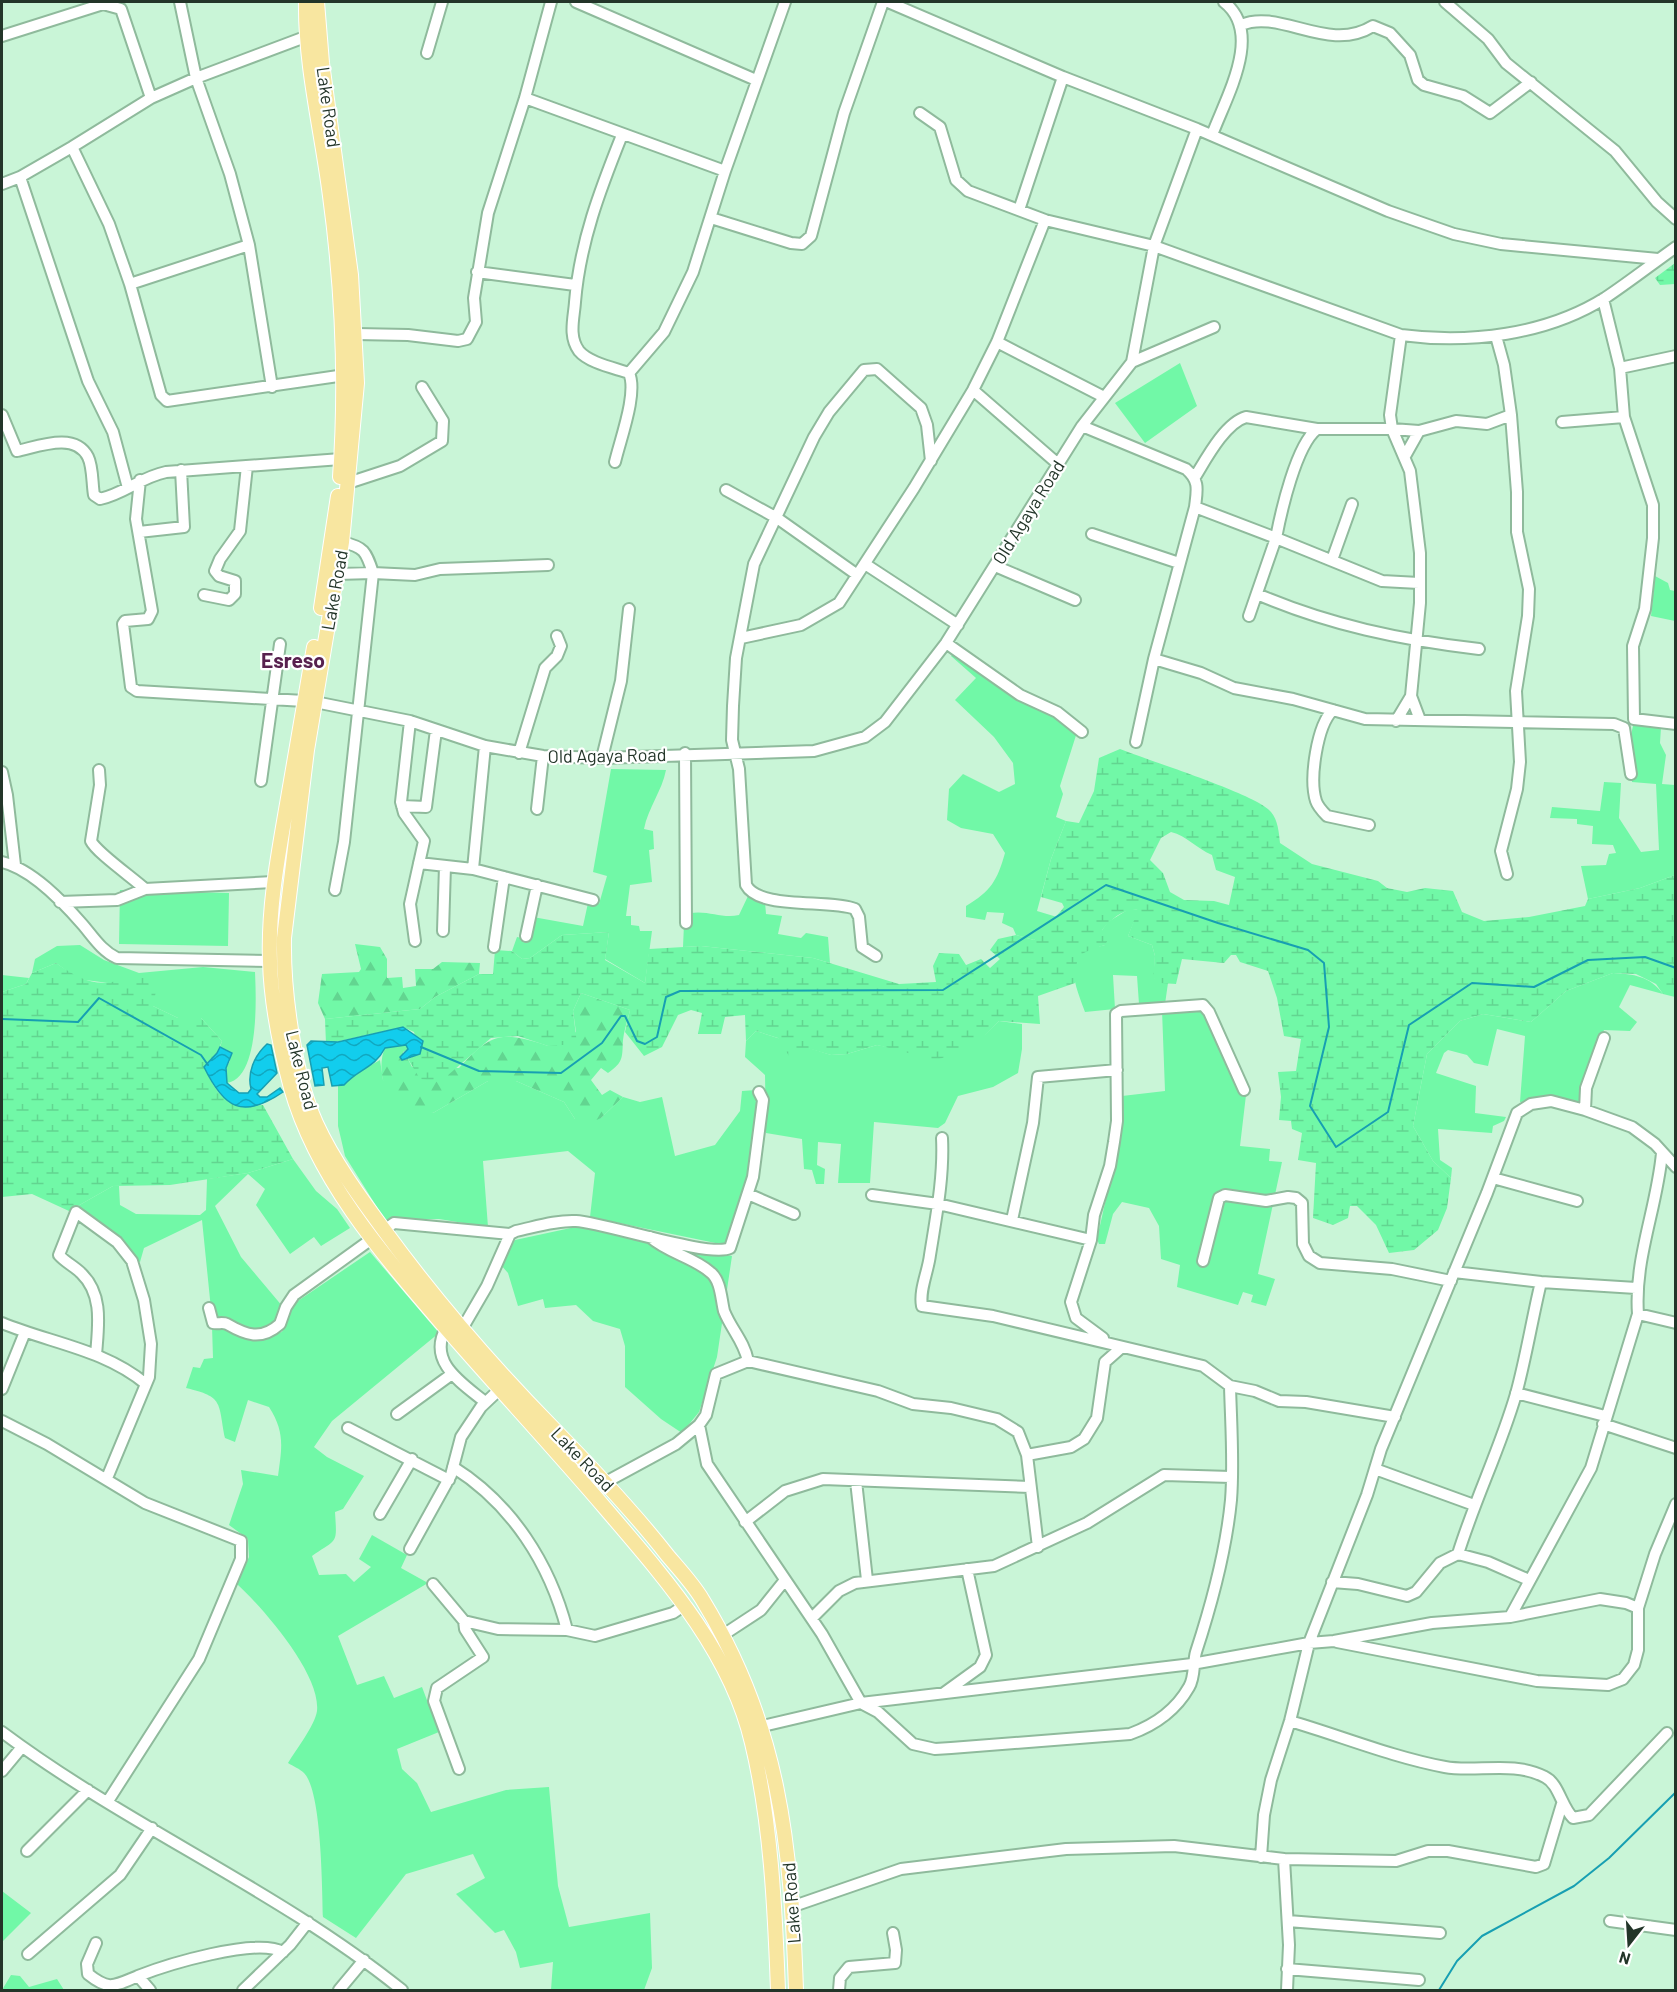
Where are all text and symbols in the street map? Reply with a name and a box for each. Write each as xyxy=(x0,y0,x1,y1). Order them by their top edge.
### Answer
street label: Lake Road xyxy=(312,65,346,149)
street label: Old Agaya Road xyxy=(987,456,1069,568)
street label: Lake Road xyxy=(316,548,352,632)
district label: Esreso xyxy=(261,647,325,672)
street label: Old Agaya Road xyxy=(547,743,667,767)
street label: Lake Road xyxy=(282,1028,322,1112)
street label: Lake Road xyxy=(547,1422,619,1496)
street label: Lake Road xyxy=(777,1862,805,1944)
north arrow xyxy=(1599,1914,1659,1974)
text: N xyxy=(1617,1948,1632,1969)

